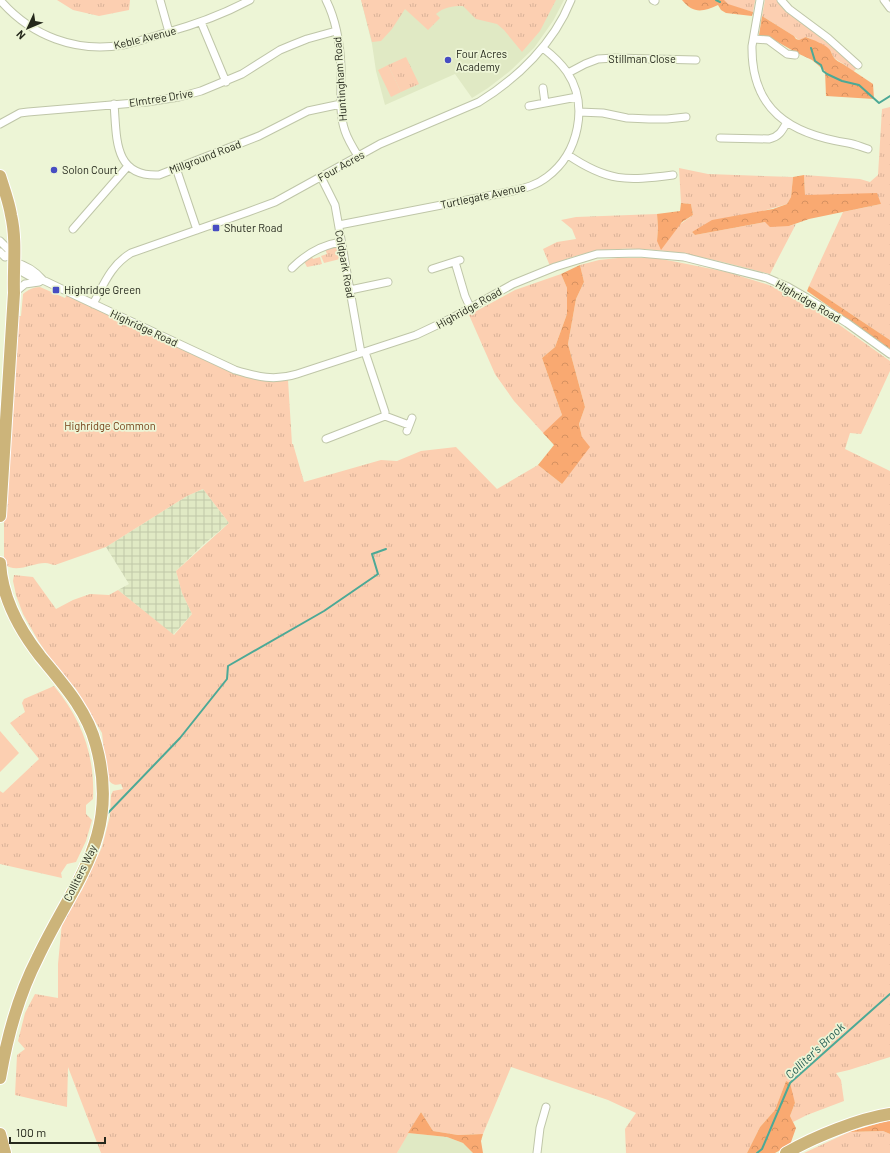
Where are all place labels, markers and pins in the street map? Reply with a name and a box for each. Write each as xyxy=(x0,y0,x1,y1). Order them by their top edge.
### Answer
place label: Four Acres Academy xyxy=(456,47,507,73)
marker: Four Acres Academy xyxy=(443,55,453,65)
place label: Solon Court xyxy=(62,163,118,176)
marker: Solon Court xyxy=(49,165,59,175)
place label: Shuter Road xyxy=(224,221,282,234)
marker: Shuter Road xyxy=(211,223,221,233)
place label: Highridge Green xyxy=(64,283,141,296)
marker: Highridge Green xyxy=(51,285,61,295)

